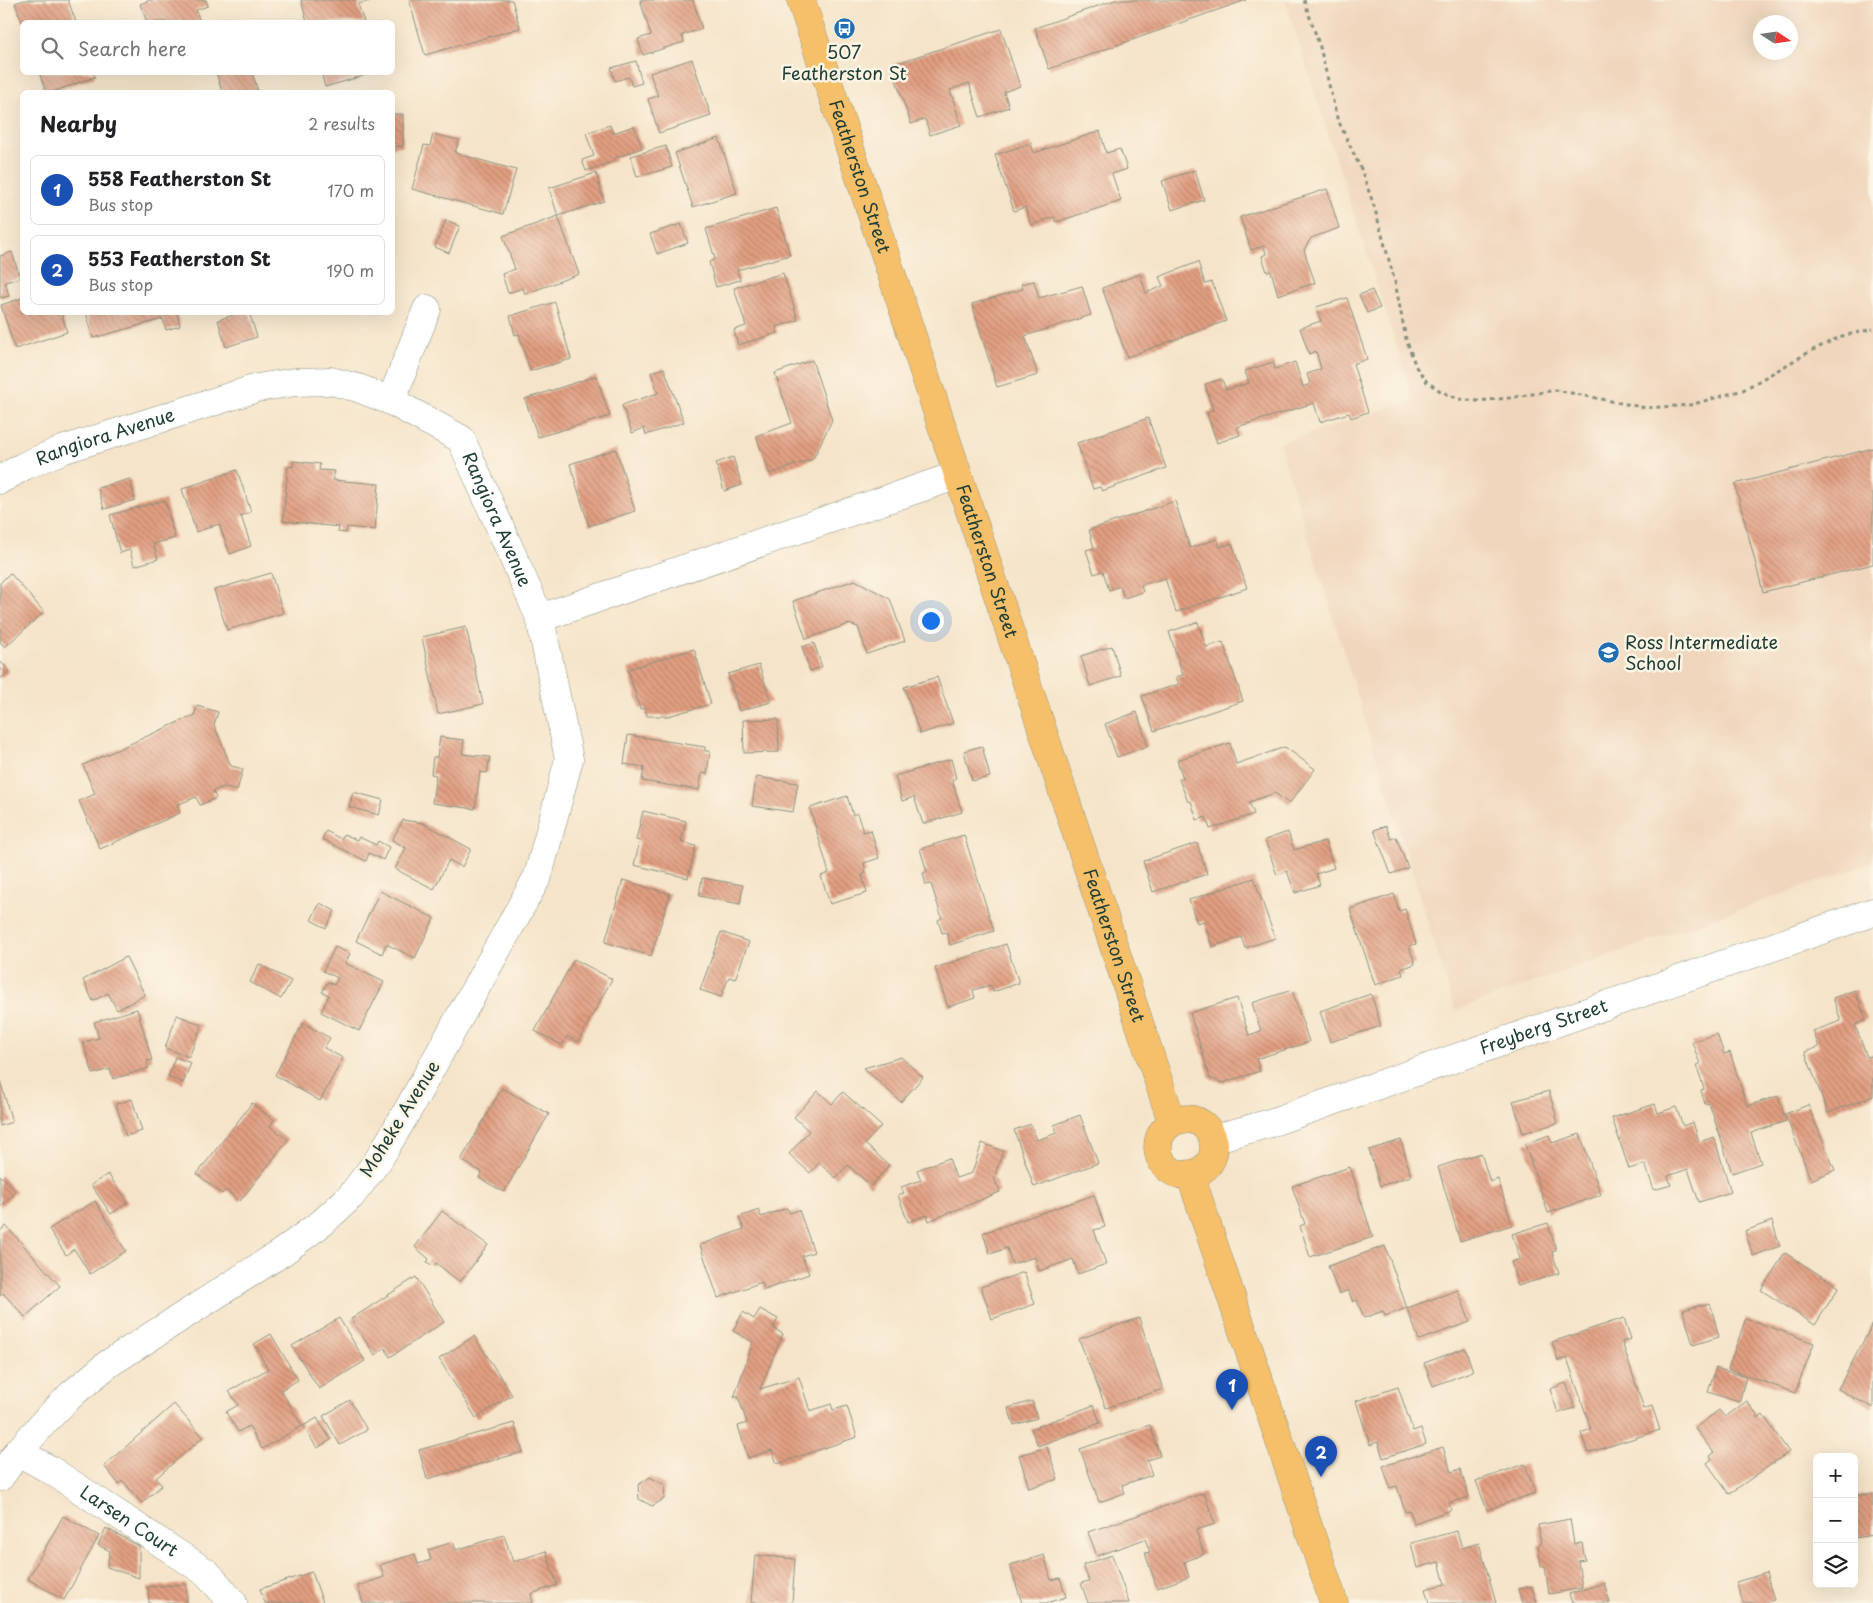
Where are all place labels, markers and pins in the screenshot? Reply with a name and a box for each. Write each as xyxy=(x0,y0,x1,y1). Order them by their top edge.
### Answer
bus stop icon: 507 Featherston St xyxy=(832,16,856,40)
place label: 507 Featherston St xyxy=(781,38,907,86)
place label: Ross Intermediate School xyxy=(1625,628,1778,676)
school or university icon: Ross Intermediate School xyxy=(1597,641,1621,665)
pin: 1 xyxy=(1216,1369,1248,1410)
pin: 2 xyxy=(1305,1436,1337,1477)

